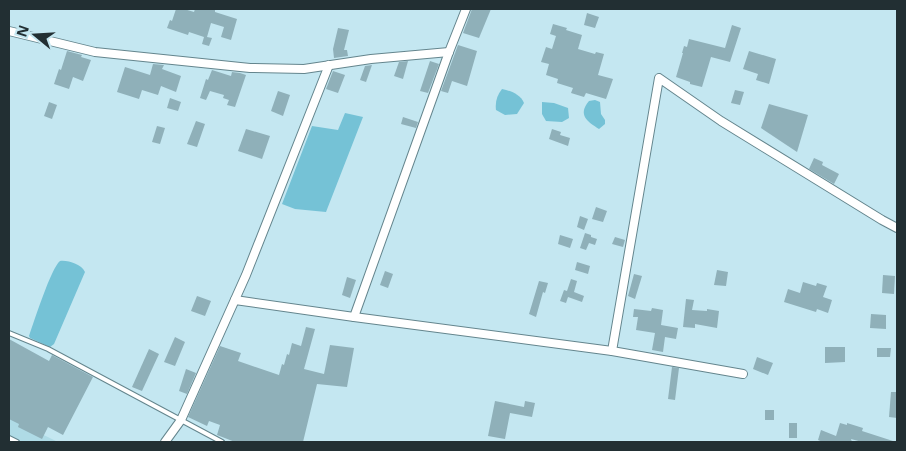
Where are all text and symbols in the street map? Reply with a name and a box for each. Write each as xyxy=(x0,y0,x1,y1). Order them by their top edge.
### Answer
north arrow xyxy=(10,10,60,60)
text: N xyxy=(11,22,33,39)

